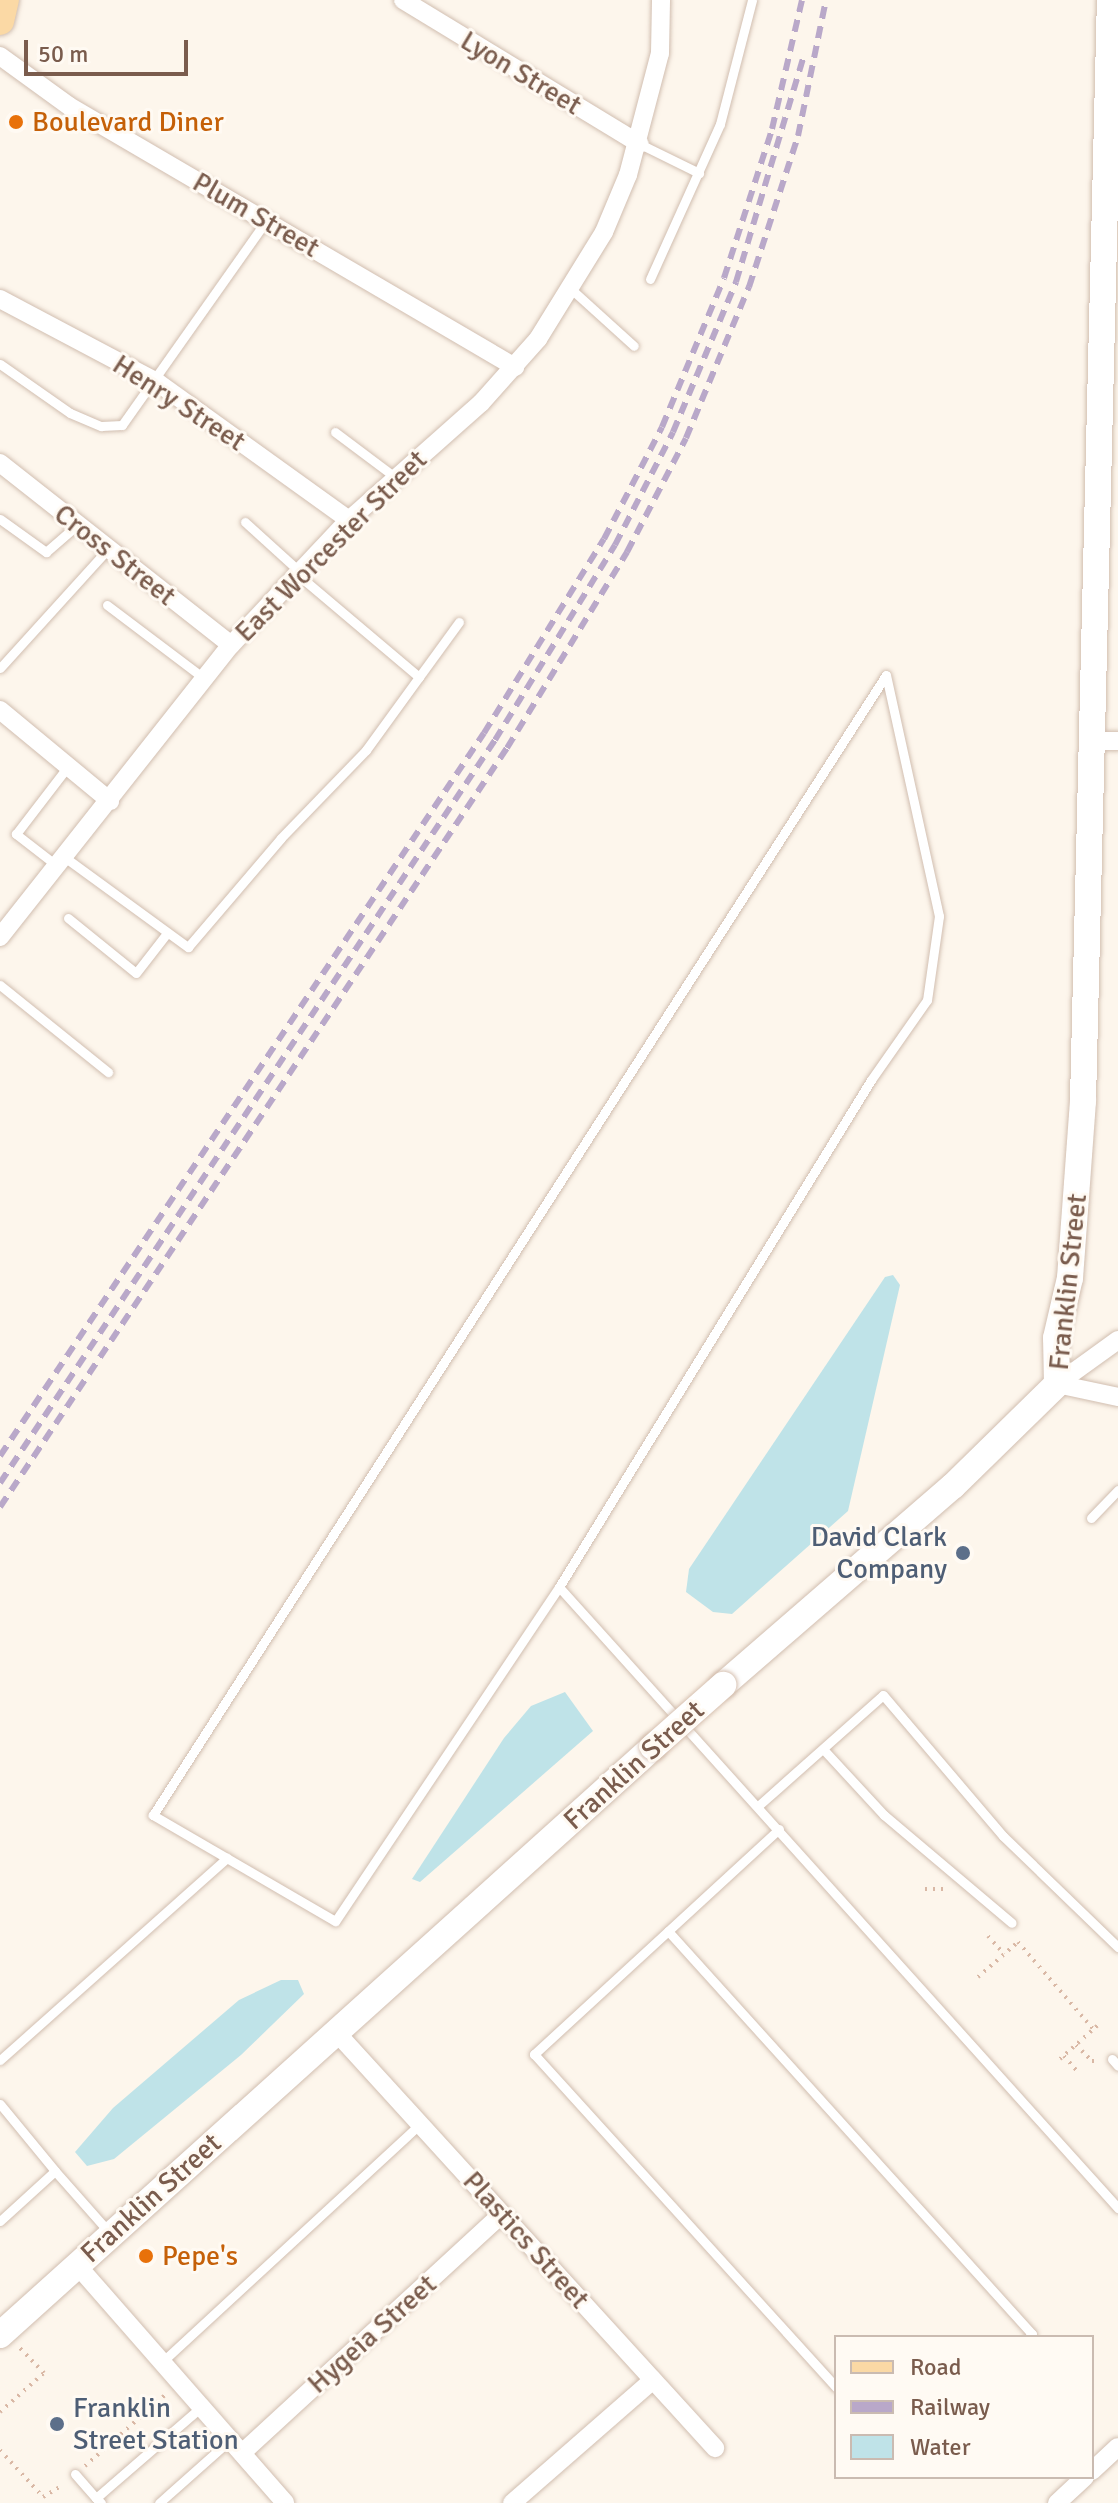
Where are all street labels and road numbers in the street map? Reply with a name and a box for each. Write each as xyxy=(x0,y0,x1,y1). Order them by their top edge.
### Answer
street label: Lyon Street xyxy=(454,24,588,122)
street label: Plum Street xyxy=(187,165,325,265)
street label: Henry Street xyxy=(106,348,252,458)
street label: East Worcester Street xyxy=(228,443,434,649)
street label: Cross Street xyxy=(48,497,182,613)
street label: Franklin Street xyxy=(1042,1192,1094,1372)
street label: Franklin Street xyxy=(557,1693,711,1837)
street label: Franklin Street xyxy=(74,2126,228,2270)
street label: Plastics Street xyxy=(456,2165,596,2315)
street label: Hygeia Street xyxy=(301,2267,443,2401)

